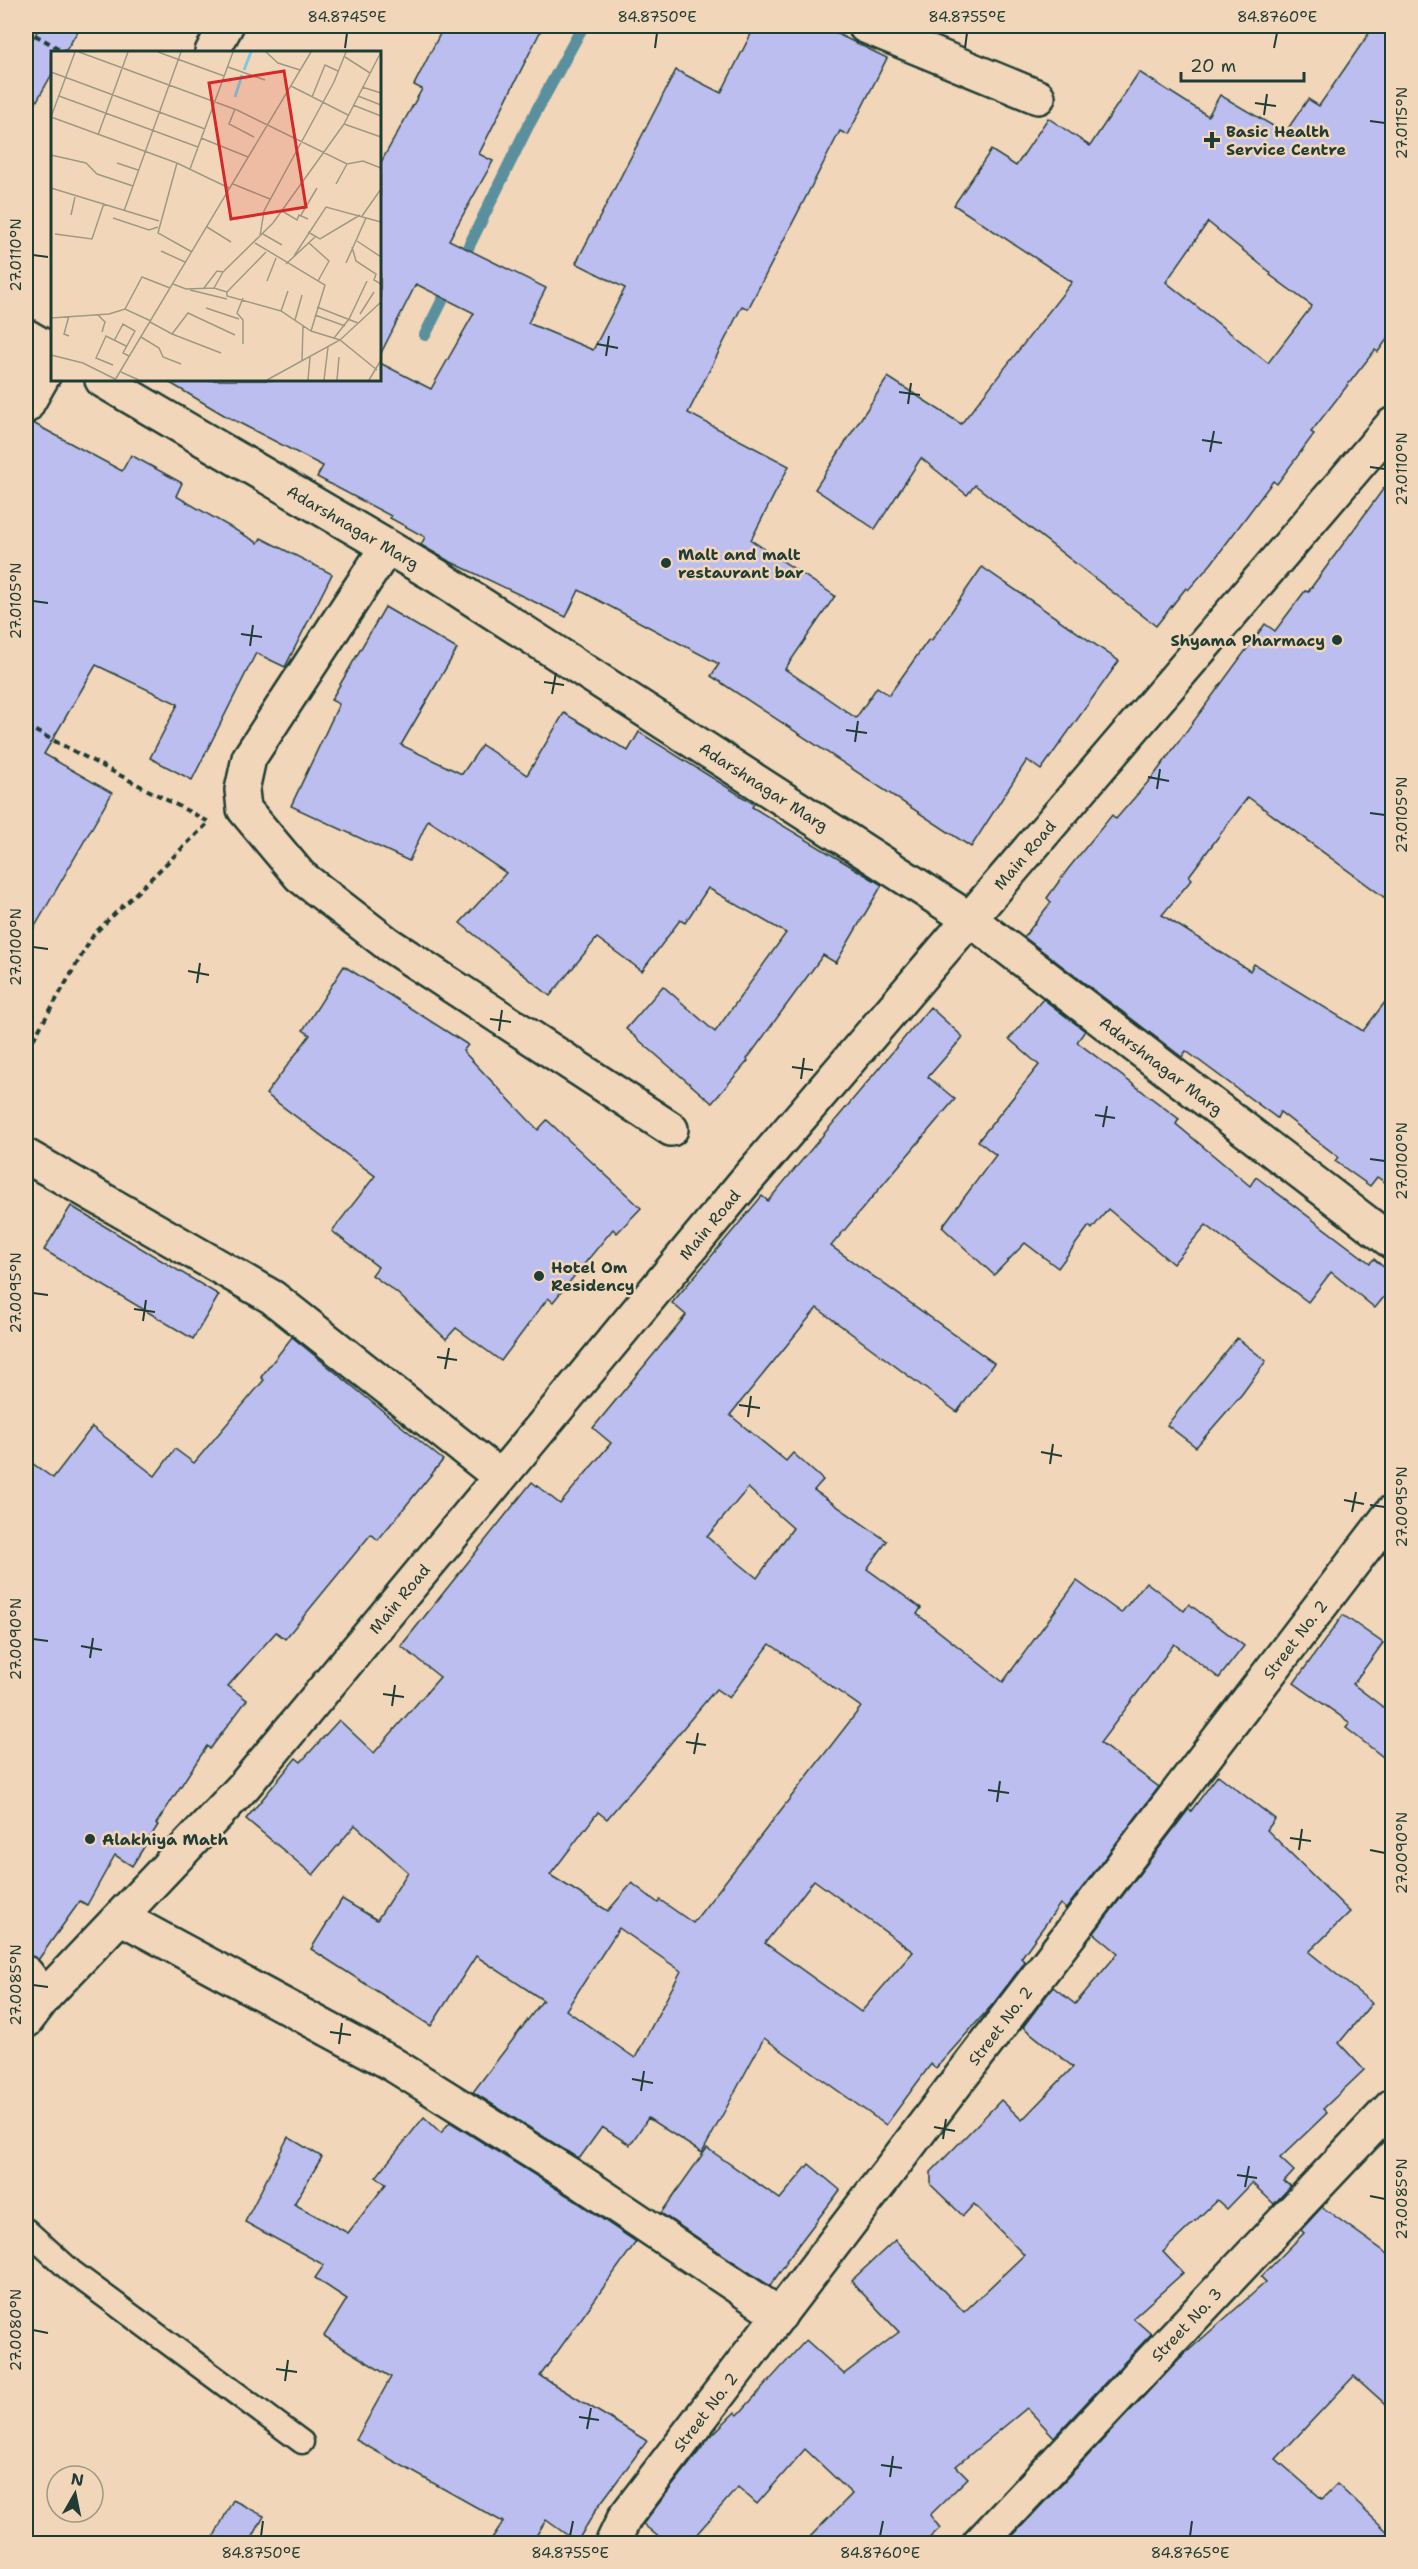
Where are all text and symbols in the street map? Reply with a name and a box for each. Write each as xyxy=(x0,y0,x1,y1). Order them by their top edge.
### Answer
text: 84.8745°E xyxy=(308,7,386,27)
text: 84.8750°E xyxy=(617,7,697,27)
text: 84.8755°E xyxy=(928,7,1006,27)
text: 84.8760°E xyxy=(1237,7,1317,27)
scale bar xyxy=(1181,45,1304,83)
inset map xyxy=(51,51,381,381)
text: 20 m xyxy=(1190,54,1236,78)
text: 27.0115°N xyxy=(1392,87,1412,159)
place label: Basic Health Service Centre xyxy=(1226,121,1346,160)
marker: Basic Health Service Centre xyxy=(1203,131,1221,149)
text: 27.0110°N xyxy=(6,218,26,292)
text: 27.0110°N xyxy=(1392,432,1412,506)
street label: Adarshnagar Marg xyxy=(283,481,423,574)
place label: Malt and malt restaurant bar xyxy=(678,544,804,583)
marker: Malt and malt restaurant bar xyxy=(659,556,673,570)
text: 27.0105°N xyxy=(6,563,26,639)
place label: Shyama Pharmacy xyxy=(1170,630,1325,651)
marker: Shyama Pharmacy xyxy=(1330,633,1344,647)
street label: Adarshnagar Marg xyxy=(695,738,832,836)
text: 27.0105°N xyxy=(1392,777,1412,853)
street label: Main Road xyxy=(989,816,1061,894)
text: 27.0100°N xyxy=(6,908,26,986)
street label: Adarshnagar Marg xyxy=(1095,1012,1227,1120)
text: 27.0100°N xyxy=(1392,1122,1412,1200)
street label: Main Road xyxy=(675,1186,745,1264)
text: 27.0095°N xyxy=(6,1252,26,1334)
place label: Hotel Om Residency xyxy=(551,1257,635,1296)
marker: Hotel Om Residency xyxy=(532,1269,546,1283)
text: 27.0095°N xyxy=(1392,1466,1412,1548)
street label: Main Road xyxy=(364,1560,435,1638)
street label: Street No. 2 xyxy=(1258,1596,1332,1684)
text: 27.0090°N xyxy=(6,1598,26,1680)
text: 27.0090°N xyxy=(1392,1812,1412,1894)
place label: Alakhiya Math xyxy=(102,1829,229,1850)
marker: Alakhiya Math xyxy=(83,1832,97,1846)
text: 27.0085°N xyxy=(6,1944,26,2026)
street label: Street No. 2 xyxy=(963,1982,1037,2070)
text: 27.0085°N xyxy=(1392,2158,1412,2240)
street label: Street No. 3 xyxy=(1147,2283,1227,2366)
text: 27.0080°N xyxy=(6,2289,26,2371)
street label: Street No. 2 xyxy=(669,2368,742,2456)
north arrow xyxy=(45,2464,105,2524)
text: N xyxy=(69,2468,85,2491)
text: 84.8750°E xyxy=(221,2543,301,2563)
text: 84.8755°E xyxy=(531,2543,609,2563)
text: 84.8760°E xyxy=(840,2543,920,2563)
text: 84.8765°E xyxy=(1151,2543,1229,2563)

